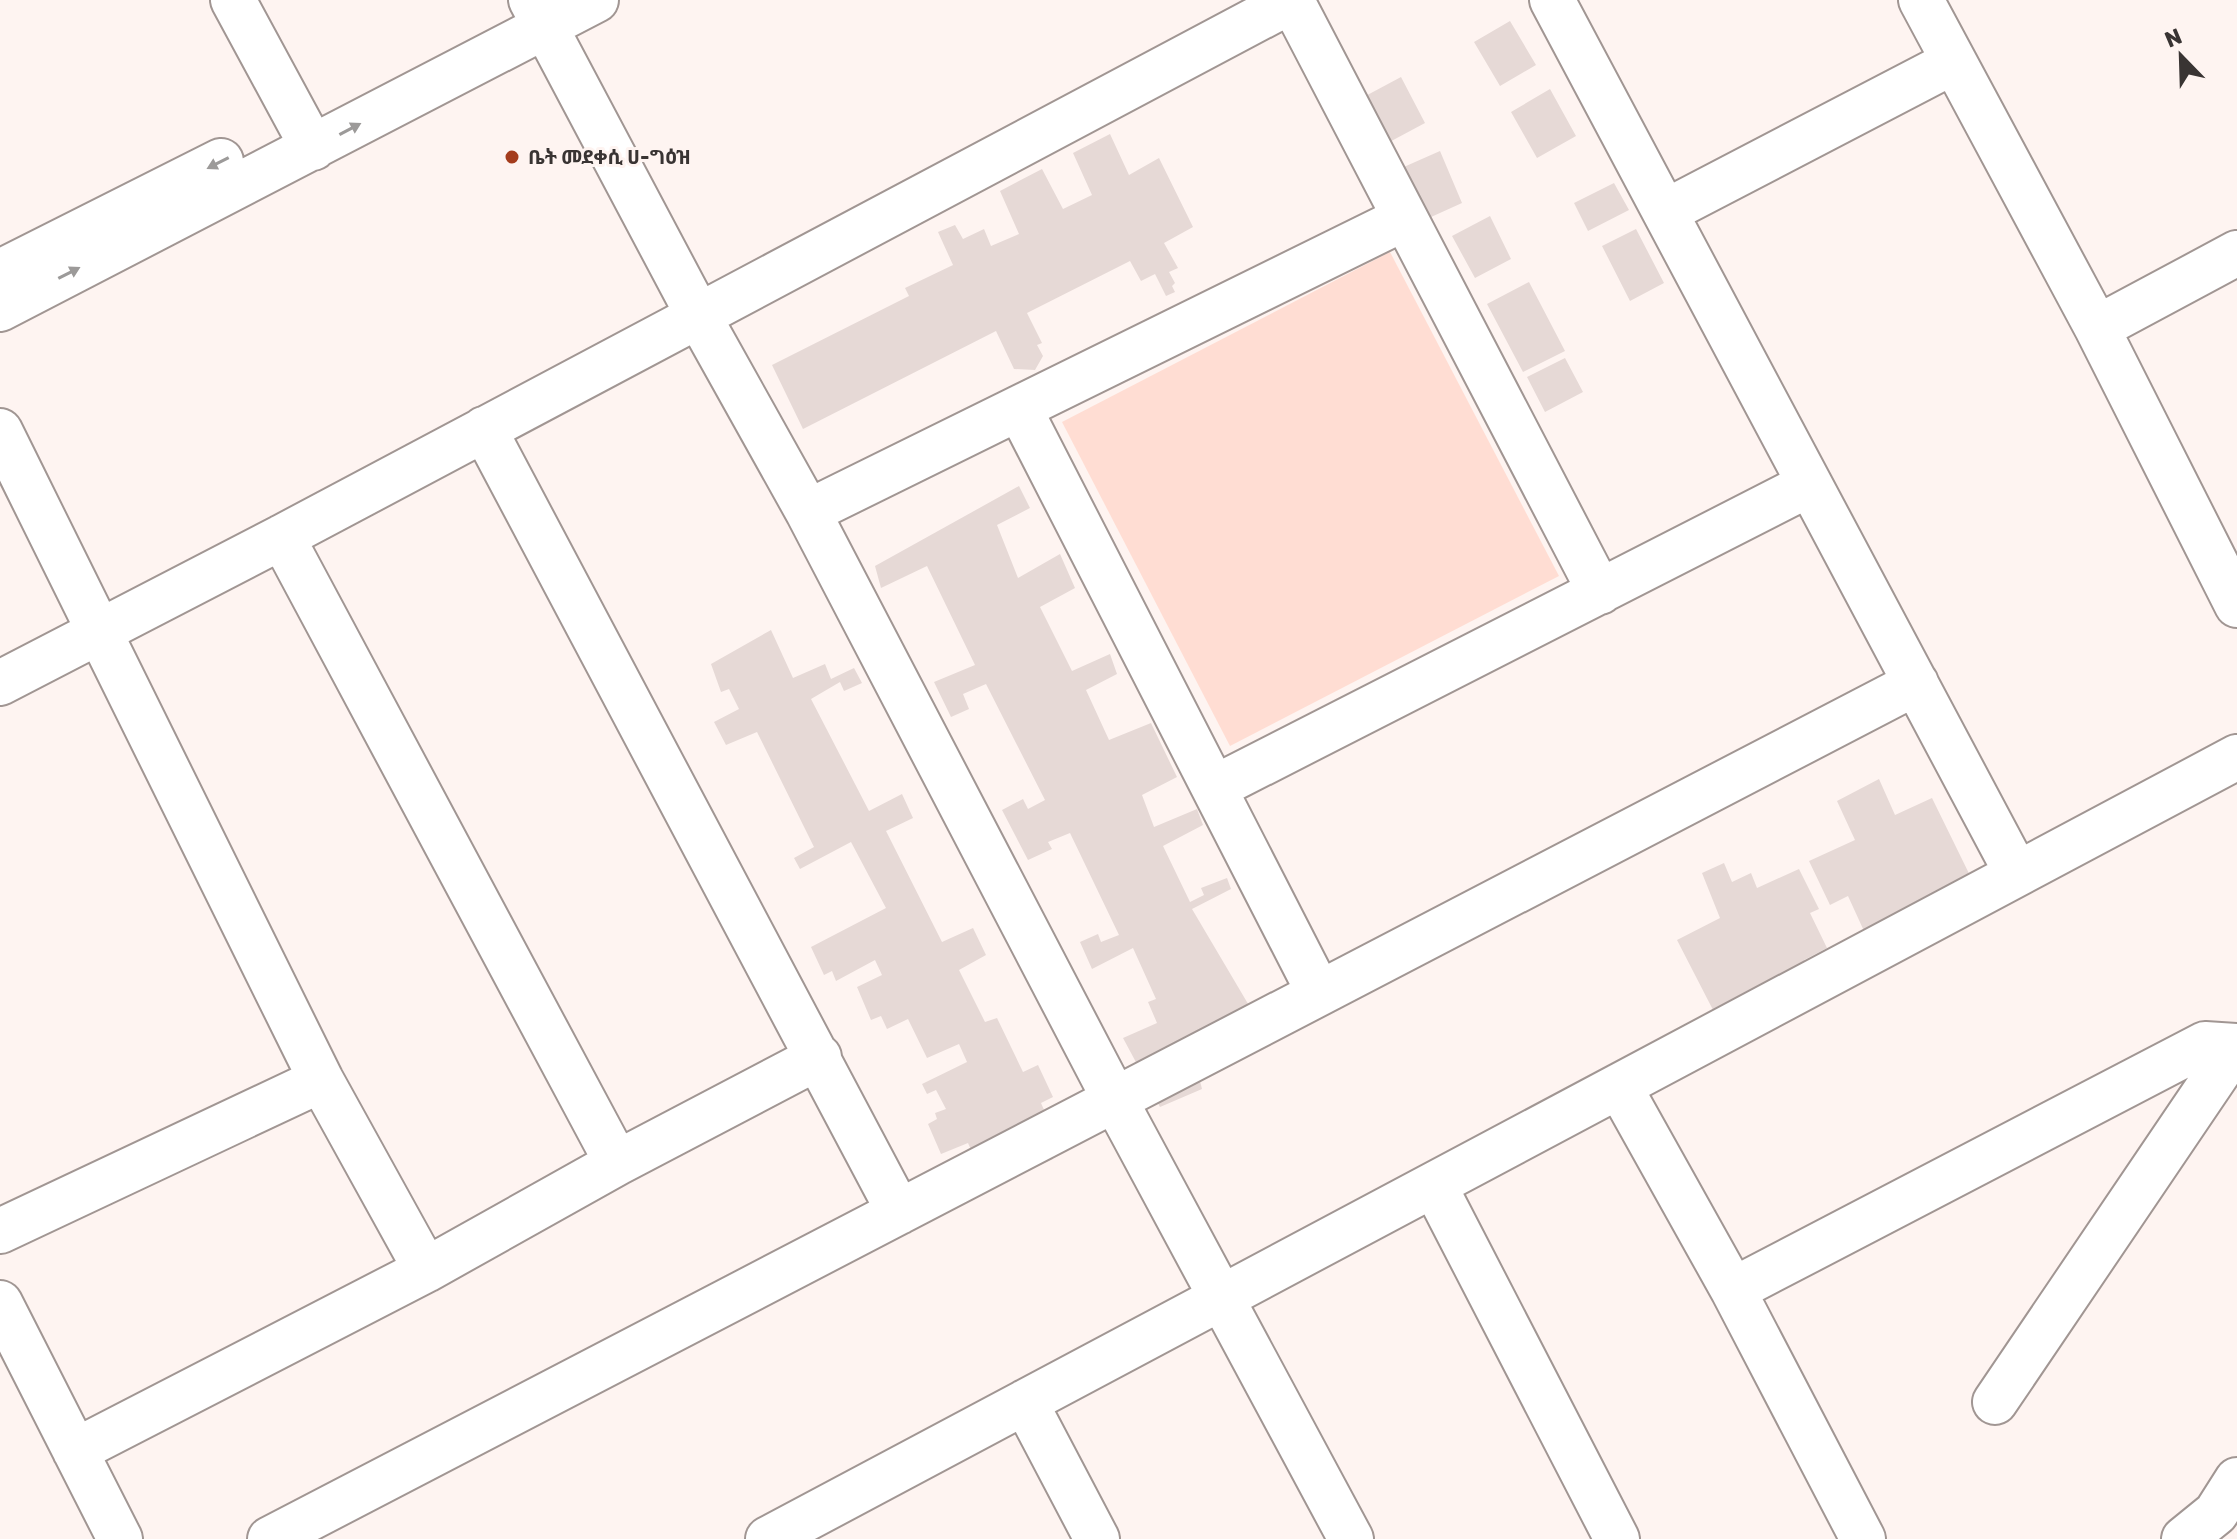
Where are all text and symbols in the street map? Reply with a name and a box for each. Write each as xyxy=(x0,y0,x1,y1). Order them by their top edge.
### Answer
north arrow xyxy=(2141,16,2221,96)
text: N xyxy=(2161,23,2186,54)
one-way arrow xyxy=(339,122,362,135)
place label: ቤት መደቀሲ ሀ-ግዕዝ xyxy=(528,145,691,169)
marker: ቤት መደቀሲ ሀ-ግዕዝ xyxy=(503,148,521,166)
one-way arrow xyxy=(206,156,229,170)
one-way arrow xyxy=(58,267,81,280)

